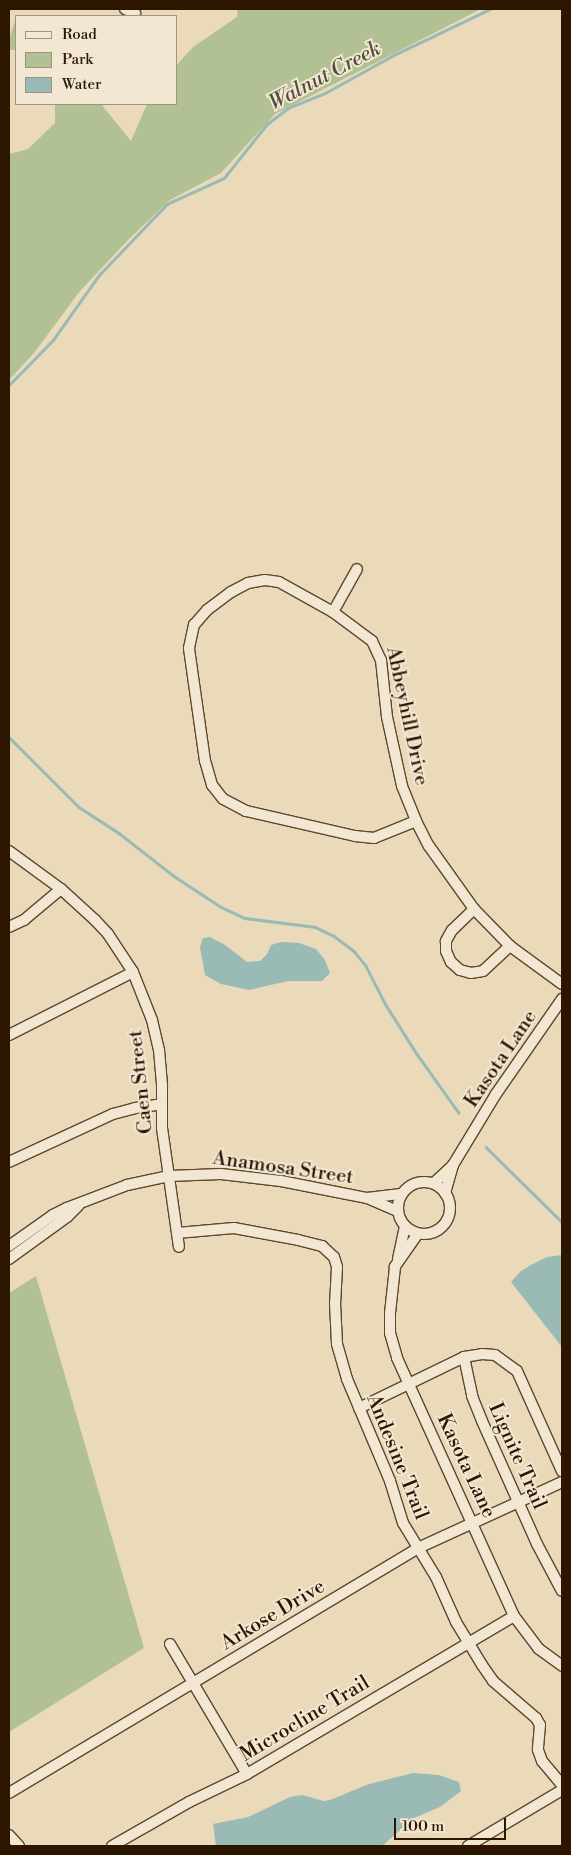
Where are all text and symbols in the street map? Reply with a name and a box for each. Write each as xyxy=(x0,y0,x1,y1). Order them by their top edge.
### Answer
legend xyxy=(15,15,178,105)
text: Road xyxy=(62,25,97,44)
water label: Walnut Creek xyxy=(265,36,385,116)
text: Park xyxy=(62,50,93,69)
text: Water xyxy=(62,75,101,94)
street label: Abbeyhill Drive xyxy=(381,644,433,788)
street label: Kasota Lane xyxy=(460,1006,542,1112)
street label: Caen Street xyxy=(124,1029,158,1135)
street label: Anamosa Street xyxy=(211,1146,355,1190)
street label: Andesine Trail xyxy=(361,1391,433,1523)
street label: Lignite Trail xyxy=(483,1399,551,1513)
street label: Kasota Lane xyxy=(431,1410,501,1522)
street label: Arkose Drive xyxy=(216,1574,330,1656)
street label: Microcline Trail xyxy=(236,1671,374,1767)
scale bar xyxy=(396,1808,508,1840)
text: 100 m xyxy=(402,1817,444,1836)

